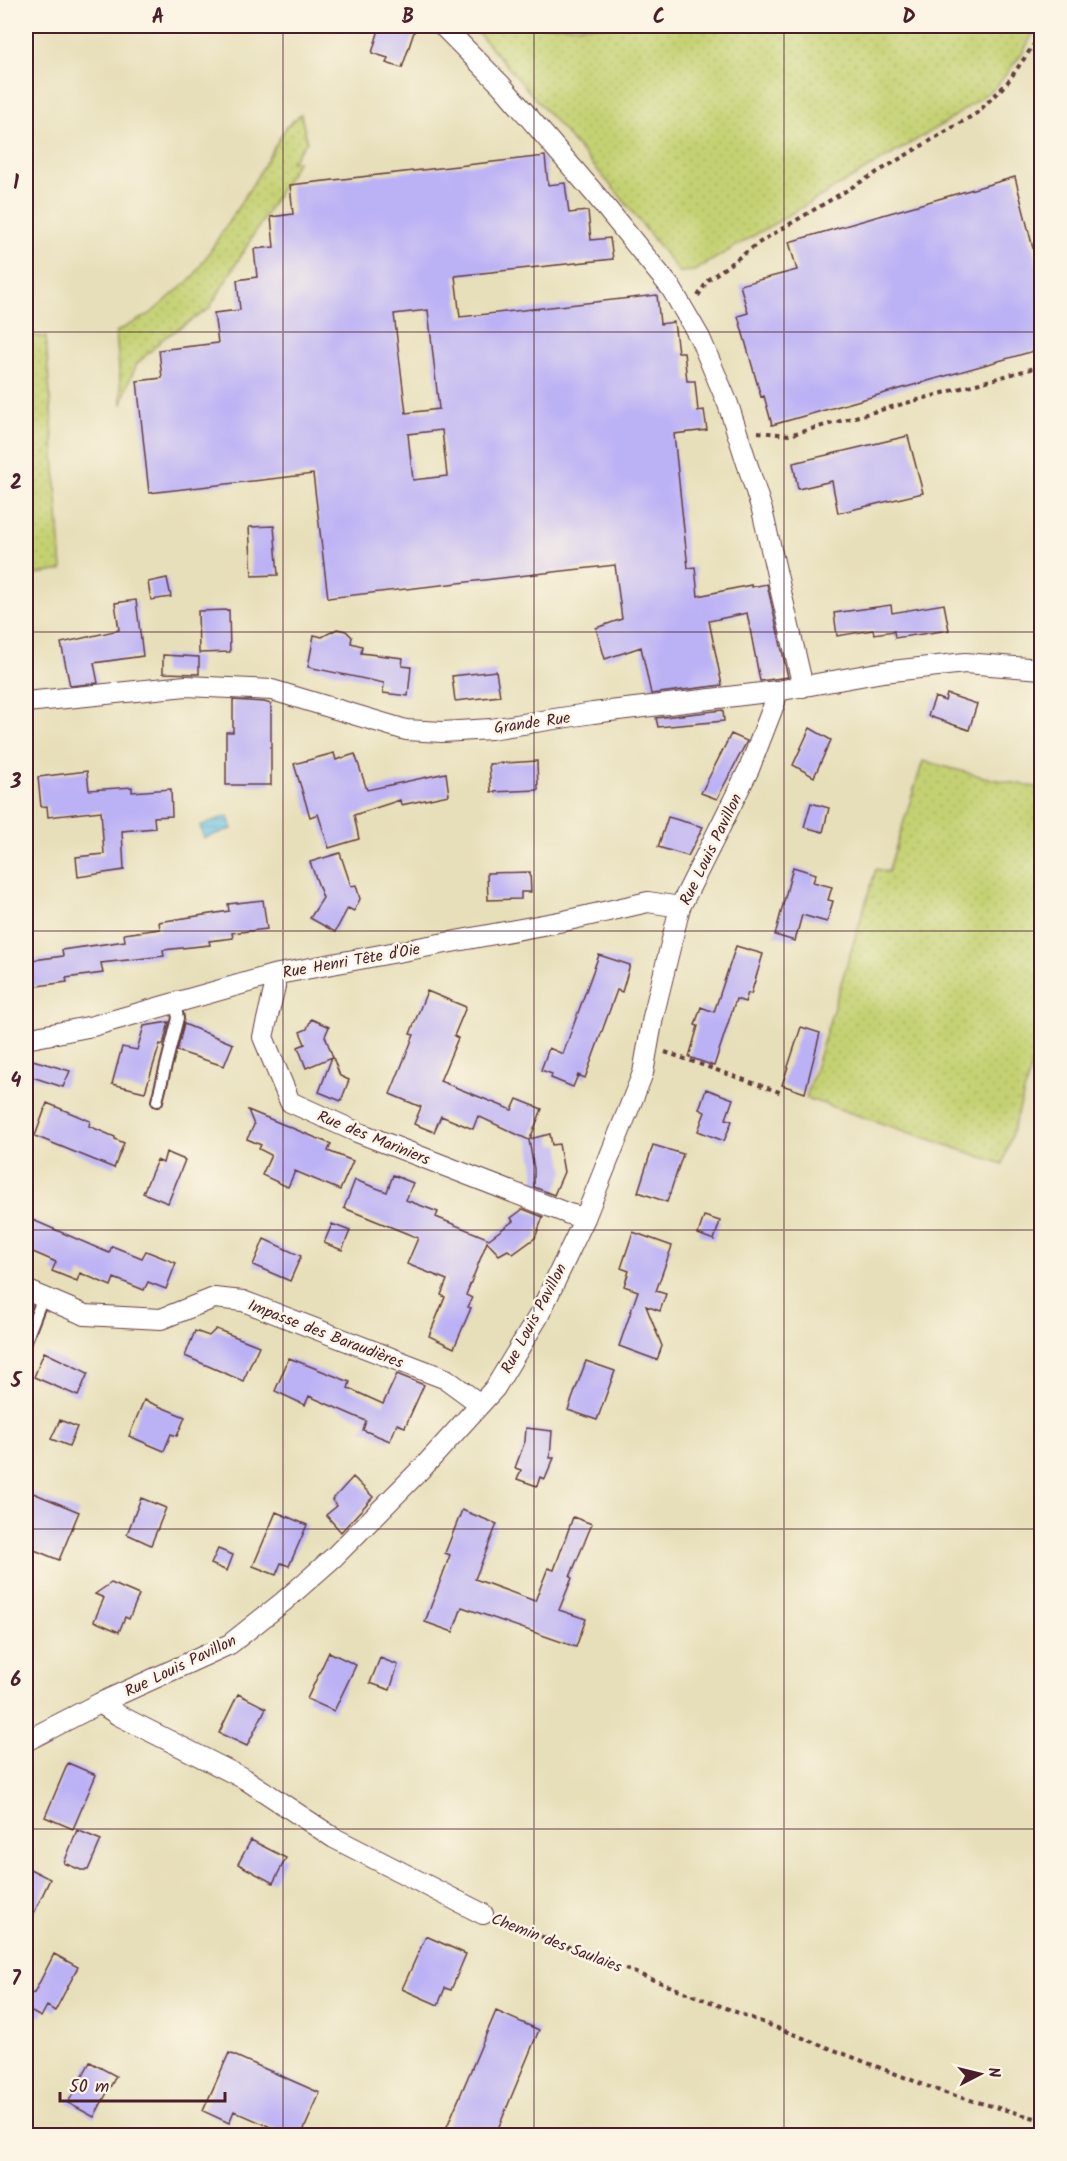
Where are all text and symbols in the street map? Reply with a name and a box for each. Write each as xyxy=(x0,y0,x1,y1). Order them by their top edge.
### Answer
text: A xyxy=(152,2,164,34)
text: B xyxy=(402,2,414,34)
text: C xyxy=(653,2,665,34)
text: D xyxy=(902,2,916,34)
text: 1 xyxy=(13,168,19,200)
text: 2 xyxy=(10,468,22,500)
street label: Grande Rue xyxy=(492,706,572,741)
text: 3 xyxy=(10,767,22,799)
street label: Rue Louis Pavillon xyxy=(673,789,749,910)
street label: Rue Henri Tête d'Oie xyxy=(281,937,422,986)
text: 4 xyxy=(11,1066,22,1098)
street label: Rue des Mariniers xyxy=(313,1104,434,1173)
street label: Rue Louis Pavillon xyxy=(495,1259,574,1378)
street label: Impasse des Baraudières xyxy=(244,1293,407,1376)
text: 5 xyxy=(10,1366,23,1398)
street label: Rue Louis Pavillon xyxy=(120,1628,241,1704)
text: 6 xyxy=(11,1665,22,1697)
street label: Chemin des Saulaies xyxy=(487,1907,626,1980)
text: 7 xyxy=(11,1964,21,1996)
north arrow xyxy=(950,2044,1010,2104)
scale bar xyxy=(60,2065,225,2103)
text: N xyxy=(980,2066,1006,2079)
text: 50 m xyxy=(69,2073,109,2102)

